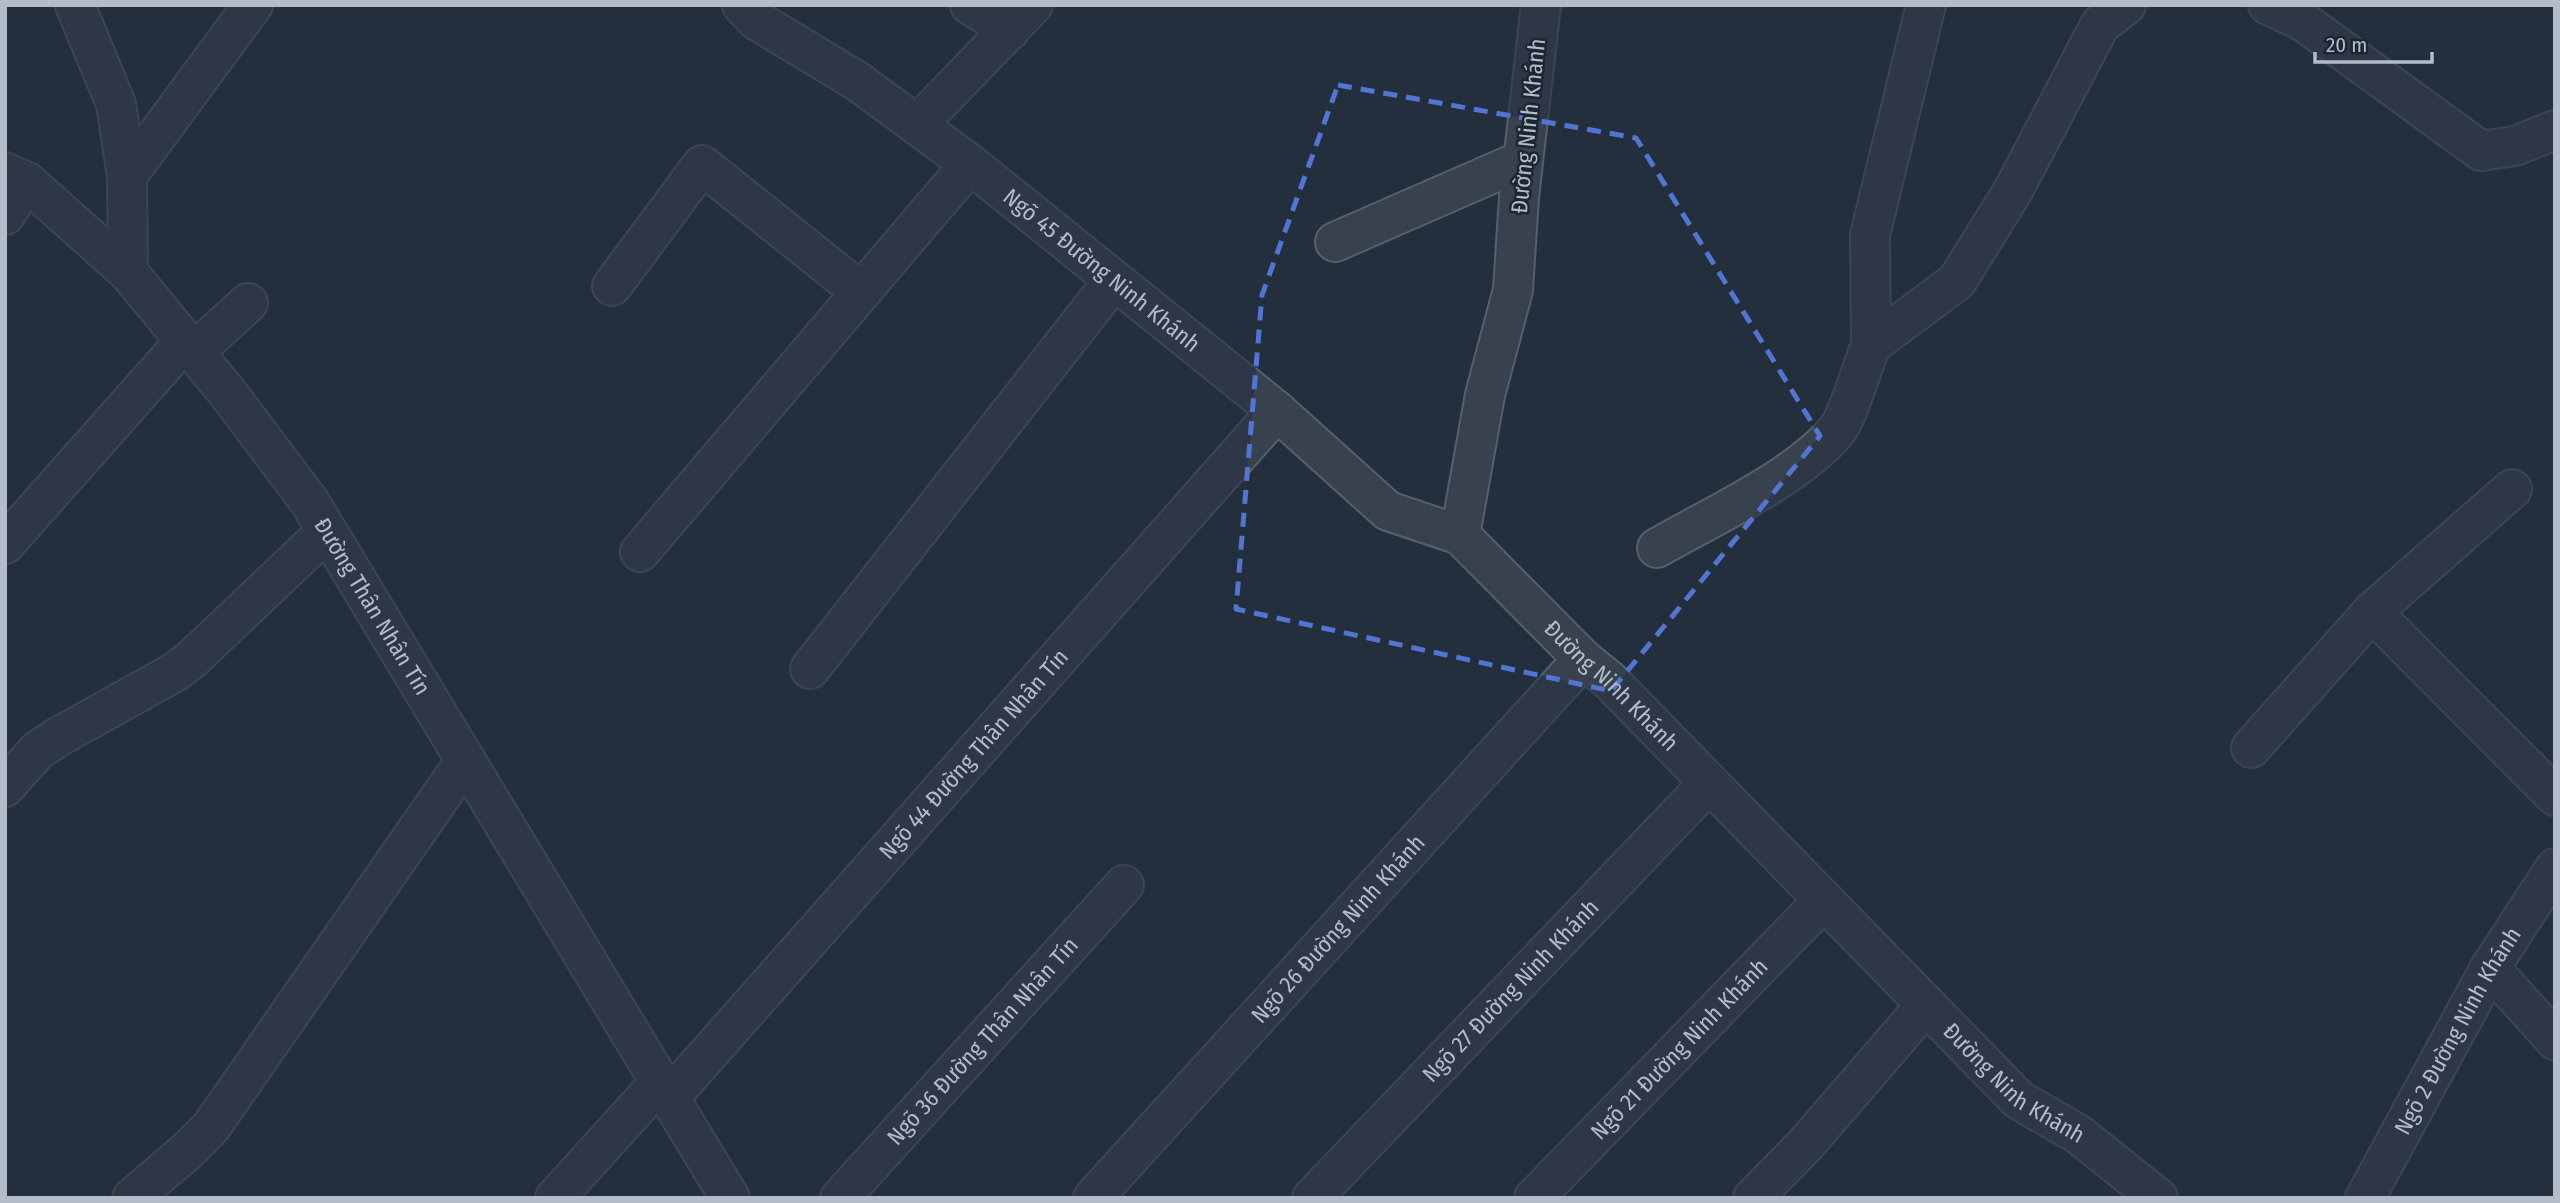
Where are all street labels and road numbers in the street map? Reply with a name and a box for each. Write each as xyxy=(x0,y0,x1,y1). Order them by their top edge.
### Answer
street label: Đường Ninh Khánh xyxy=(1505,37,1551,215)
street label: Ngõ 45 Đường Ninh Khánh xyxy=(998,182,1206,358)
street label: Đường Thân Nhân Tín xyxy=(308,513,437,700)
street label: Đường Ninh Khánh xyxy=(1539,614,1684,757)
street label: Ngõ 44 Đường Thân Nhân Tín xyxy=(873,643,1074,865)
street label: Ngõ 26 Đường Ninh Khánh xyxy=(1245,829,1431,1029)
street label: Ngõ 27 Đường Ninh Khánh xyxy=(1416,893,1604,1088)
street label: Ngõ 2 Đường Ninh Khánh xyxy=(2388,922,2527,1139)
street label: Ngõ 36 Đường Thân Nhân Tín xyxy=(881,931,1084,1151)
street label: Ngõ 21 Đường Ninh Khánh xyxy=(1585,952,1773,1145)
street label: Đường Ninh Khánh xyxy=(1938,1017,2090,1149)

